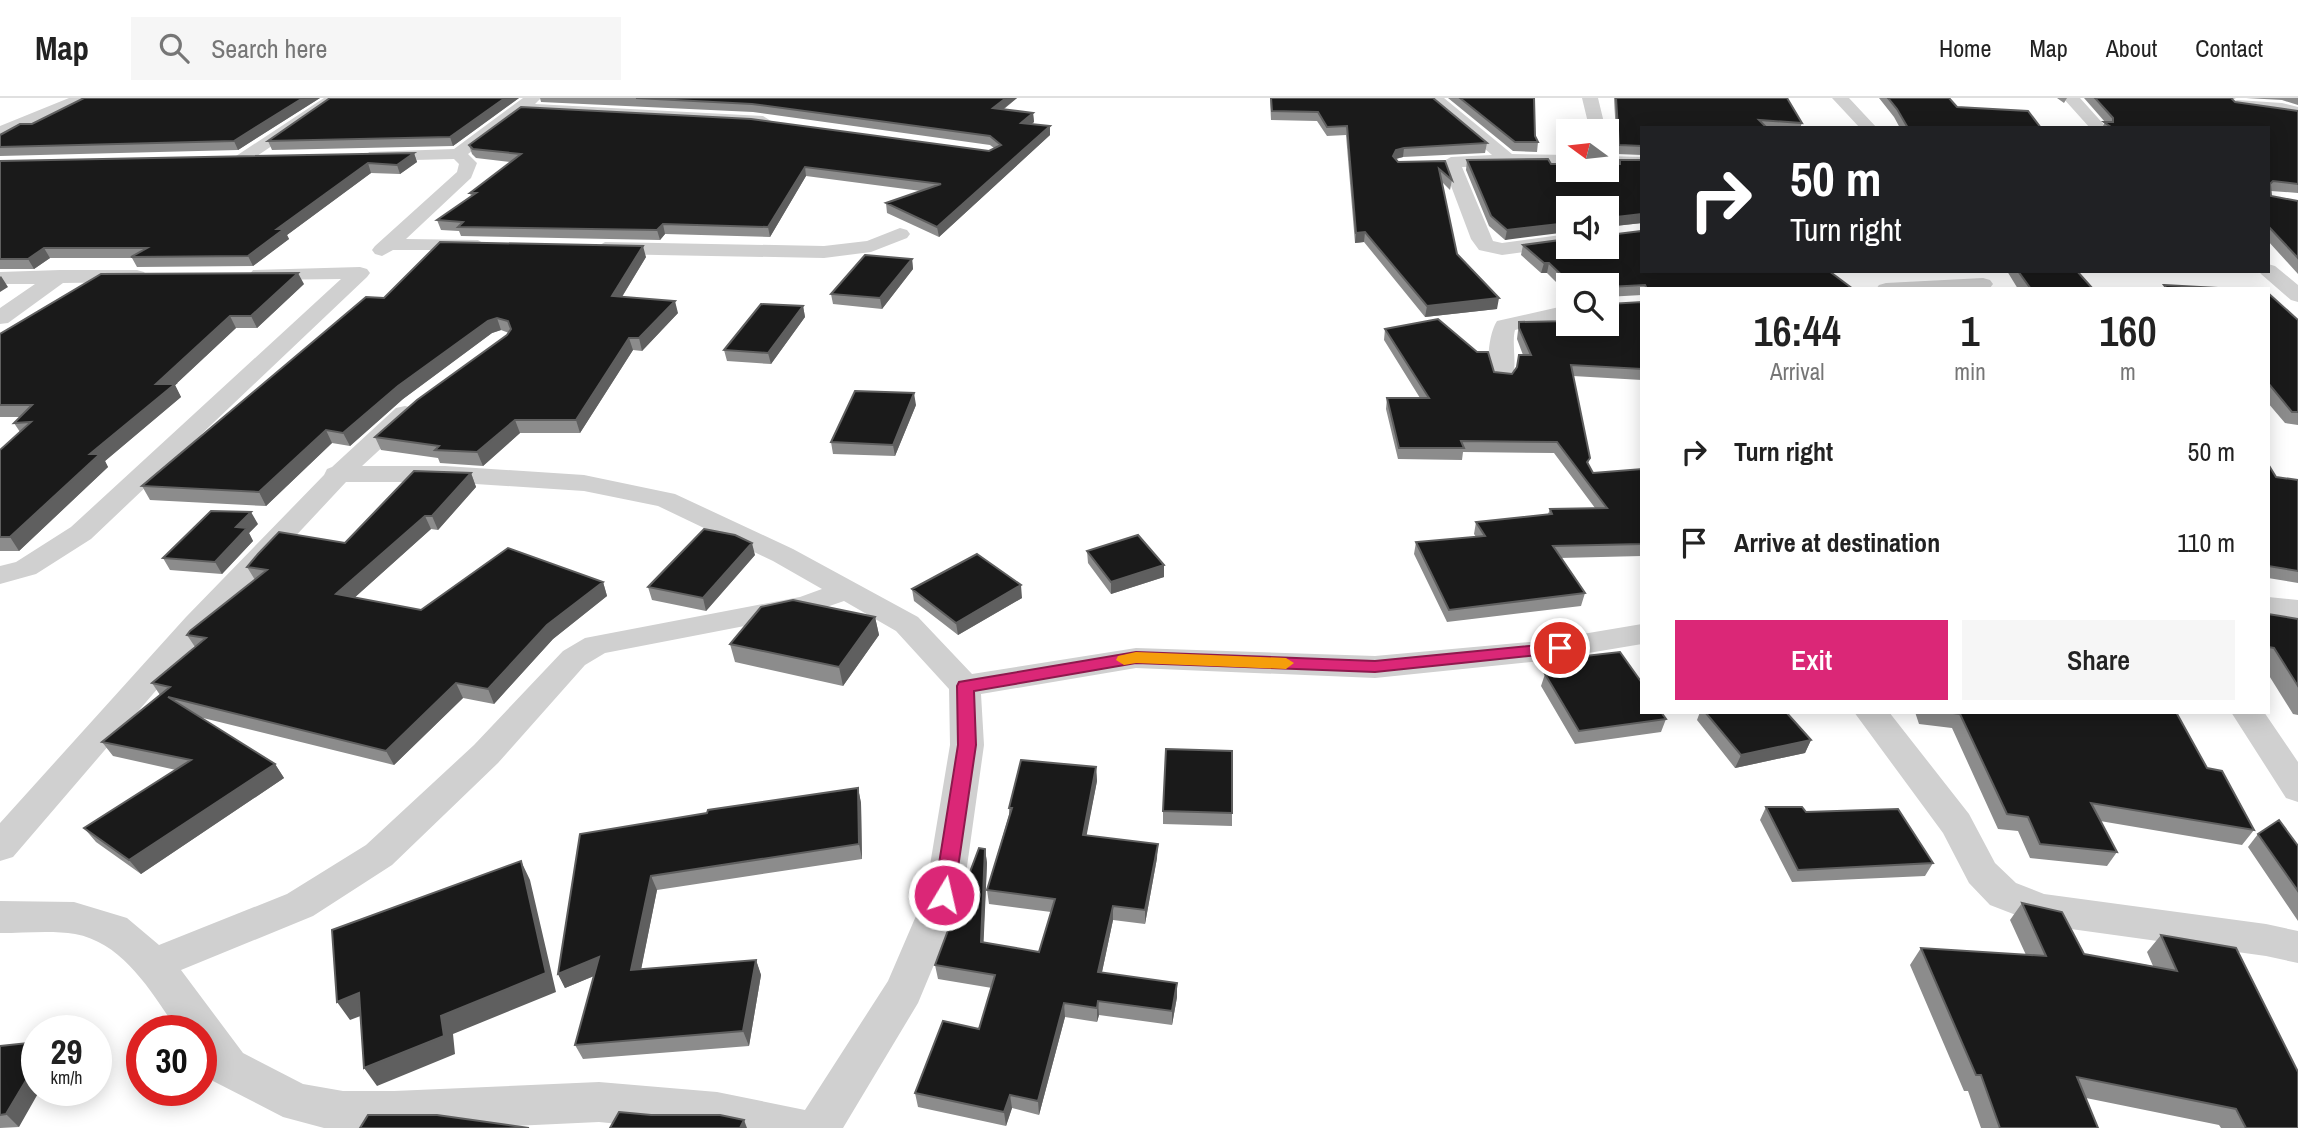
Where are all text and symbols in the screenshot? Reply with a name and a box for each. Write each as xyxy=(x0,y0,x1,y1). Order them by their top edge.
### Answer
search box xyxy=(131,17,621,80)
text: Map xyxy=(35,26,89,70)
icon: search xyxy=(155,29,193,67)
text: Search here xyxy=(211,31,327,66)
text: Home xyxy=(1939,32,1991,64)
text: Map xyxy=(2029,32,2068,64)
text: About xyxy=(2106,32,2157,64)
text: Contact xyxy=(2195,32,2263,64)
north arrow xyxy=(1556,119,1619,182)
map controls xyxy=(1556,119,1619,336)
text: 50 m xyxy=(1790,145,1882,211)
icon: right xyxy=(1675,154,1766,245)
button: sound xyxy=(1556,196,1619,259)
text: Turn right xyxy=(1790,208,1902,251)
button: search xyxy=(1556,273,1619,336)
text: 16:44 xyxy=(1753,303,1841,359)
text: 1 xyxy=(1960,303,1980,359)
text: 160 xyxy=(2099,303,2157,359)
text: Arrival xyxy=(1770,356,1824,387)
text: min xyxy=(1954,356,1986,387)
text: m xyxy=(2120,356,2136,387)
icon: right xyxy=(1675,433,1713,471)
text: Turn right xyxy=(1734,434,1833,469)
text: 50 m xyxy=(2188,434,2235,469)
icon: arrive xyxy=(1675,524,1713,562)
text: Arrive at destination xyxy=(1734,525,1940,560)
text: 110 m xyxy=(2177,525,2235,560)
pin xyxy=(1530,618,1590,678)
button: Exit xyxy=(1675,620,1948,700)
button: Share xyxy=(1962,620,2235,700)
icon: arrive xyxy=(1541,629,1579,667)
position arrow xyxy=(907,858,981,932)
speed limit sign: 30 xyxy=(126,1015,217,1106)
text: 29 xyxy=(51,1028,82,1075)
text: km/h xyxy=(51,1065,83,1090)

